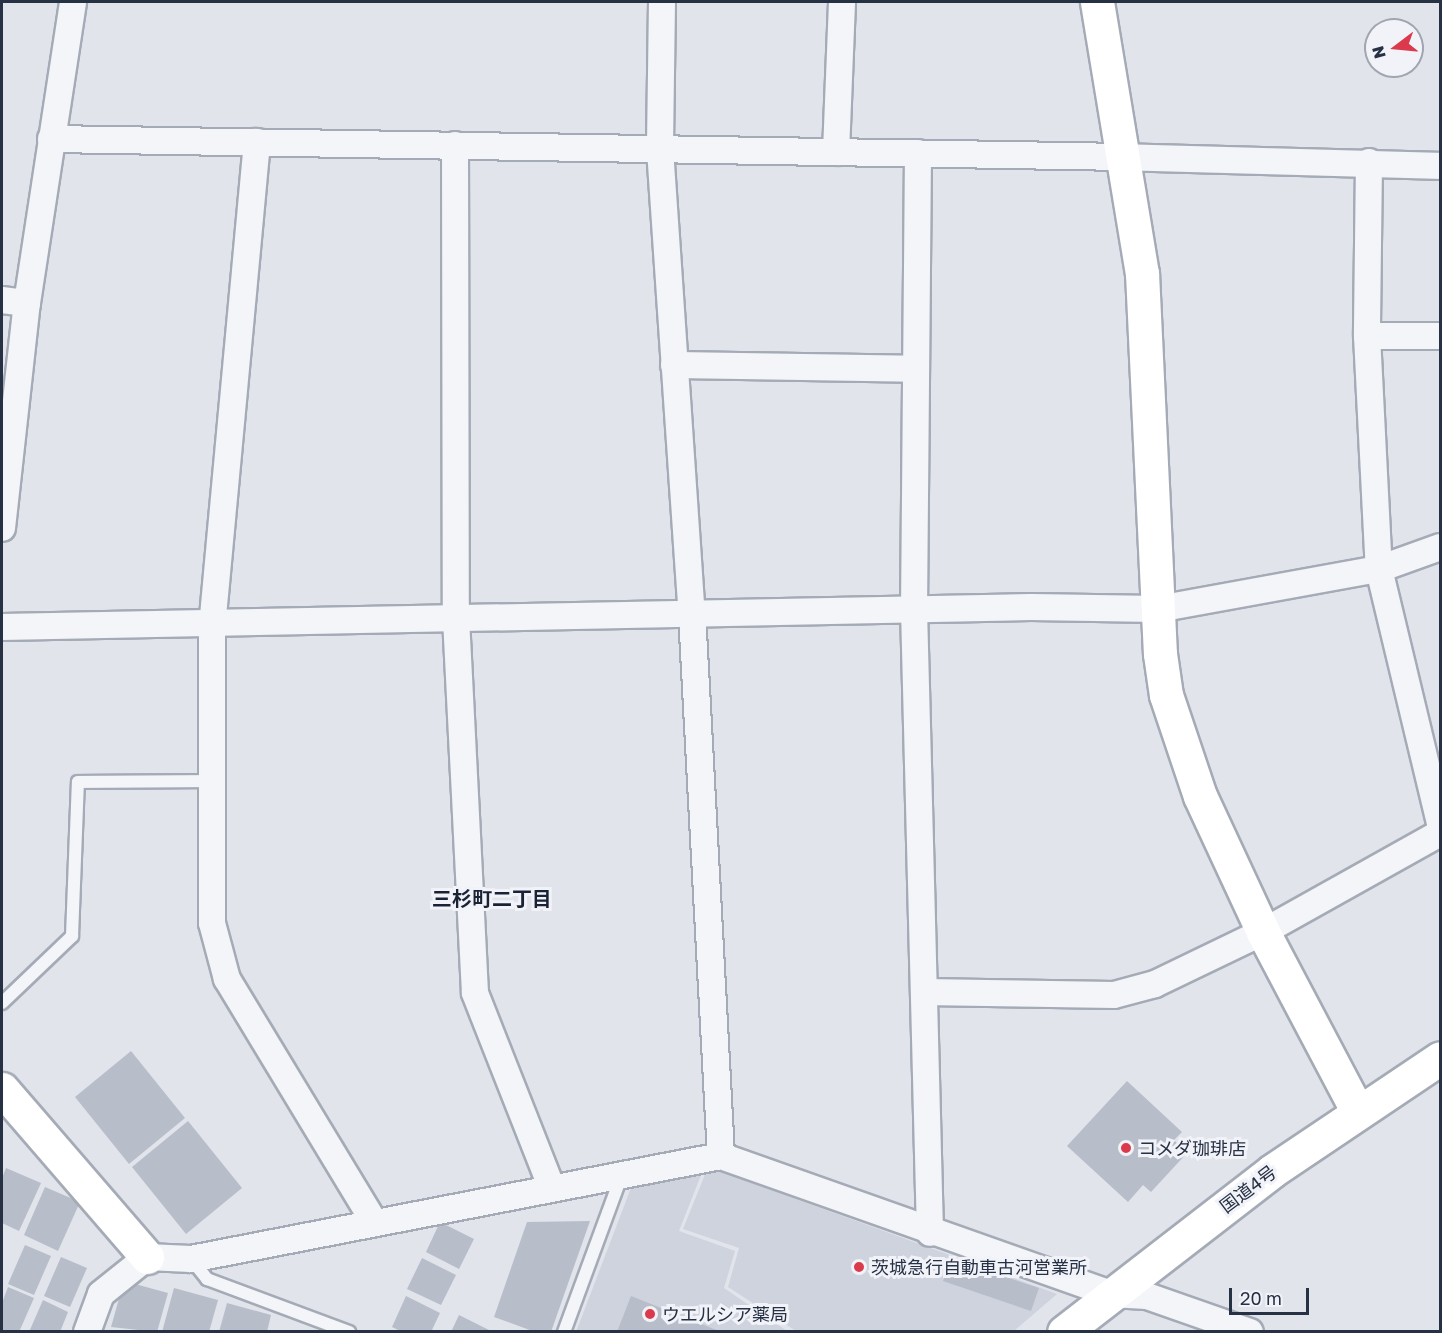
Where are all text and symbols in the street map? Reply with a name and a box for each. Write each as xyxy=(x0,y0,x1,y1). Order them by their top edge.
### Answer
north arrow xyxy=(1364,18,1424,78)
text: N xyxy=(1367,44,1390,61)
district label: 三杉町二丁目 xyxy=(432,886,552,910)
place label: コメダ珈琲店 xyxy=(1138,1137,1246,1159)
marker: コメダ珈琲店 xyxy=(1119,1141,1133,1155)
street label: 国道4号 xyxy=(1216,1161,1280,1217)
place label: 茨城急行自動車古河営業所 xyxy=(871,1256,1087,1278)
marker: 茨城急行自動車古河営業所 xyxy=(852,1260,866,1274)
scale bar xyxy=(1232,1276,1312,1314)
text: 20 m xyxy=(1240,1287,1282,1309)
place label: ウエルシア薬局 xyxy=(662,1303,788,1325)
marker: ウエルシア薬局 xyxy=(643,1307,657,1321)

